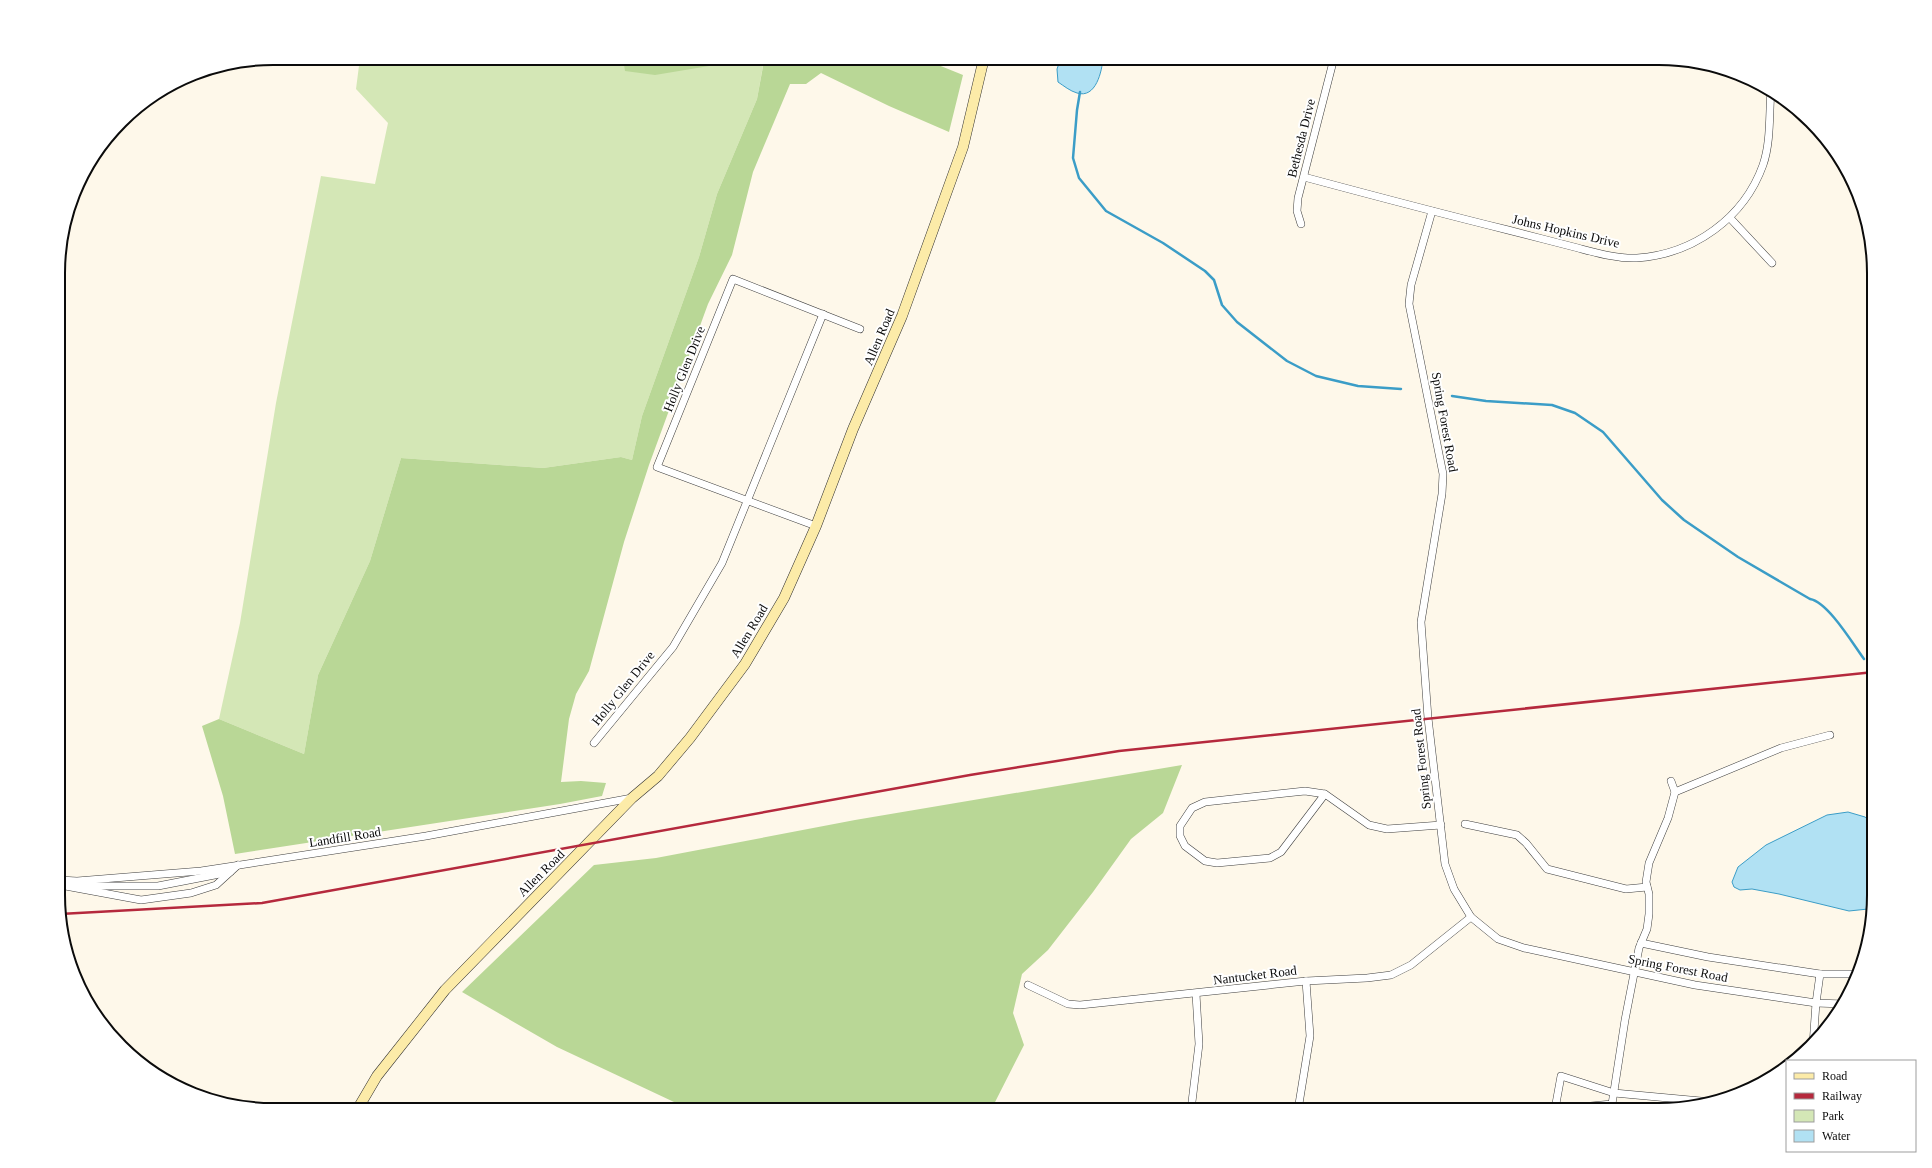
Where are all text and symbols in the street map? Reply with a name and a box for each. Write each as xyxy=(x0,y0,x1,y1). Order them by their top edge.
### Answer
street label: Bethesda Drive xyxy=(1284,97,1318,179)
street label: Johns Hopkins Drive xyxy=(1511,211,1621,251)
street label: Allen Road xyxy=(860,306,898,367)
street label: Holly Glen Drive xyxy=(660,324,708,414)
street label: Spring Forest Road xyxy=(1429,371,1461,474)
street label: Allen Road xyxy=(727,601,771,660)
street label: Holly Glen Drive xyxy=(589,648,658,728)
street label: Spring Forest Road xyxy=(1408,707,1434,810)
street label: Landfill Road xyxy=(308,824,382,850)
street label: Allen Road xyxy=(515,846,568,899)
street label: Spring Forest Road xyxy=(1627,951,1730,985)
street label: Nantucket Road xyxy=(1212,962,1298,988)
legend xyxy=(1786,1060,1916,1152)
text: Road xyxy=(1822,1069,1847,1083)
text: Railway xyxy=(1822,1089,1862,1103)
text: Park xyxy=(1822,1109,1844,1123)
text: Water xyxy=(1822,1129,1850,1143)

